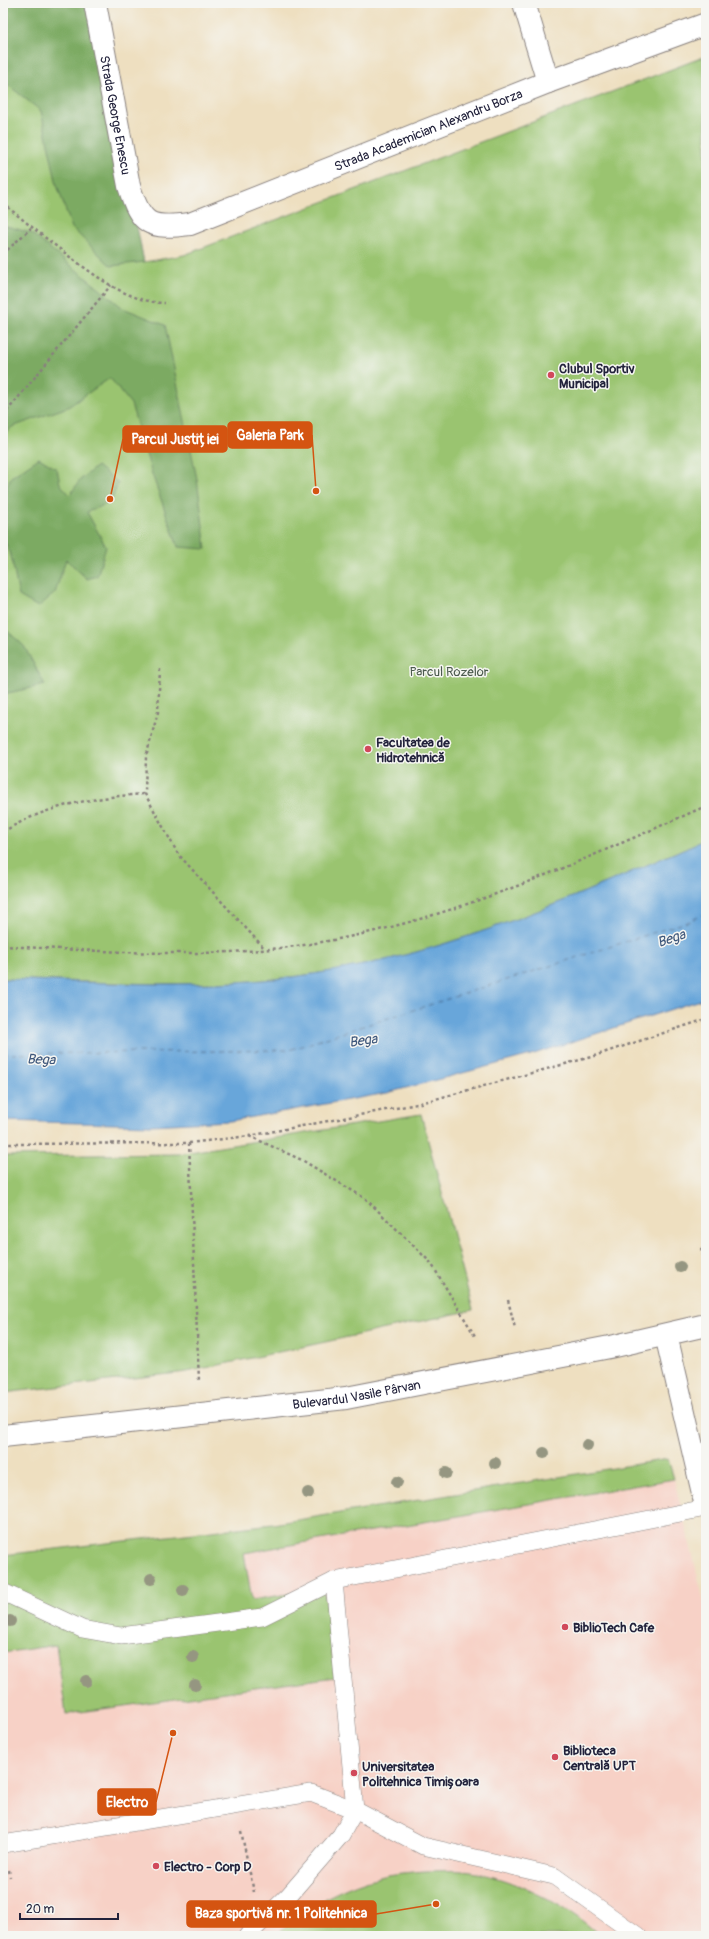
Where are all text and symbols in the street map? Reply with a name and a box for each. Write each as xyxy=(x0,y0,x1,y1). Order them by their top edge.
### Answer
street label: Strada George Enescu xyxy=(96,54,134,176)
street label: Strada Academician Alexandru Borza xyxy=(332,86,525,175)
place label: Clubul Sportiv Municipal xyxy=(559,361,635,392)
marker: Clubul Sportiv Municipal xyxy=(546,370,556,380)
callout: Galeria Park xyxy=(228,422,312,448)
callout: Parcul Justiției xyxy=(123,426,227,452)
text: Galeria Park xyxy=(236,427,304,444)
text: Parcul Justiției xyxy=(131,431,219,448)
park label: Parcul Rozelor xyxy=(410,664,489,680)
place label: Facultatea de Hidrotehnică xyxy=(376,735,450,766)
marker: Facultatea de Hidrotehnică xyxy=(363,744,373,754)
water label: Bega xyxy=(655,925,689,951)
water label: Bega xyxy=(348,1030,380,1051)
water label: Bega xyxy=(26,1051,57,1069)
street label: Bulevardul Vasile Pârvan xyxy=(292,1377,422,1413)
place label: BiblioTech Cafe xyxy=(573,1620,655,1636)
marker: BiblioTech Cafe xyxy=(560,1622,570,1632)
place label: Biblioteca Centrală UPT xyxy=(563,1743,637,1774)
marker: Biblioteca Centrală UPT xyxy=(550,1752,560,1762)
place label: Universitatea Politehnica Timișoara xyxy=(362,1759,479,1790)
marker: Universitatea Politehnica Timișoara xyxy=(349,1768,359,1778)
callout: Electro xyxy=(98,1789,156,1815)
text: Electro xyxy=(106,1794,149,1811)
place label: Electro - Corp D xyxy=(164,1859,251,1875)
marker: Electro - Corp D xyxy=(151,1861,161,1871)
scale bar xyxy=(20,1895,118,1921)
callout: Baza sportivă nr. 1 Politehnica xyxy=(187,1901,376,1927)
text: 20 m xyxy=(26,1902,55,1917)
text: Baza sportivă nr. 1 Politehnica xyxy=(195,1905,368,1922)

